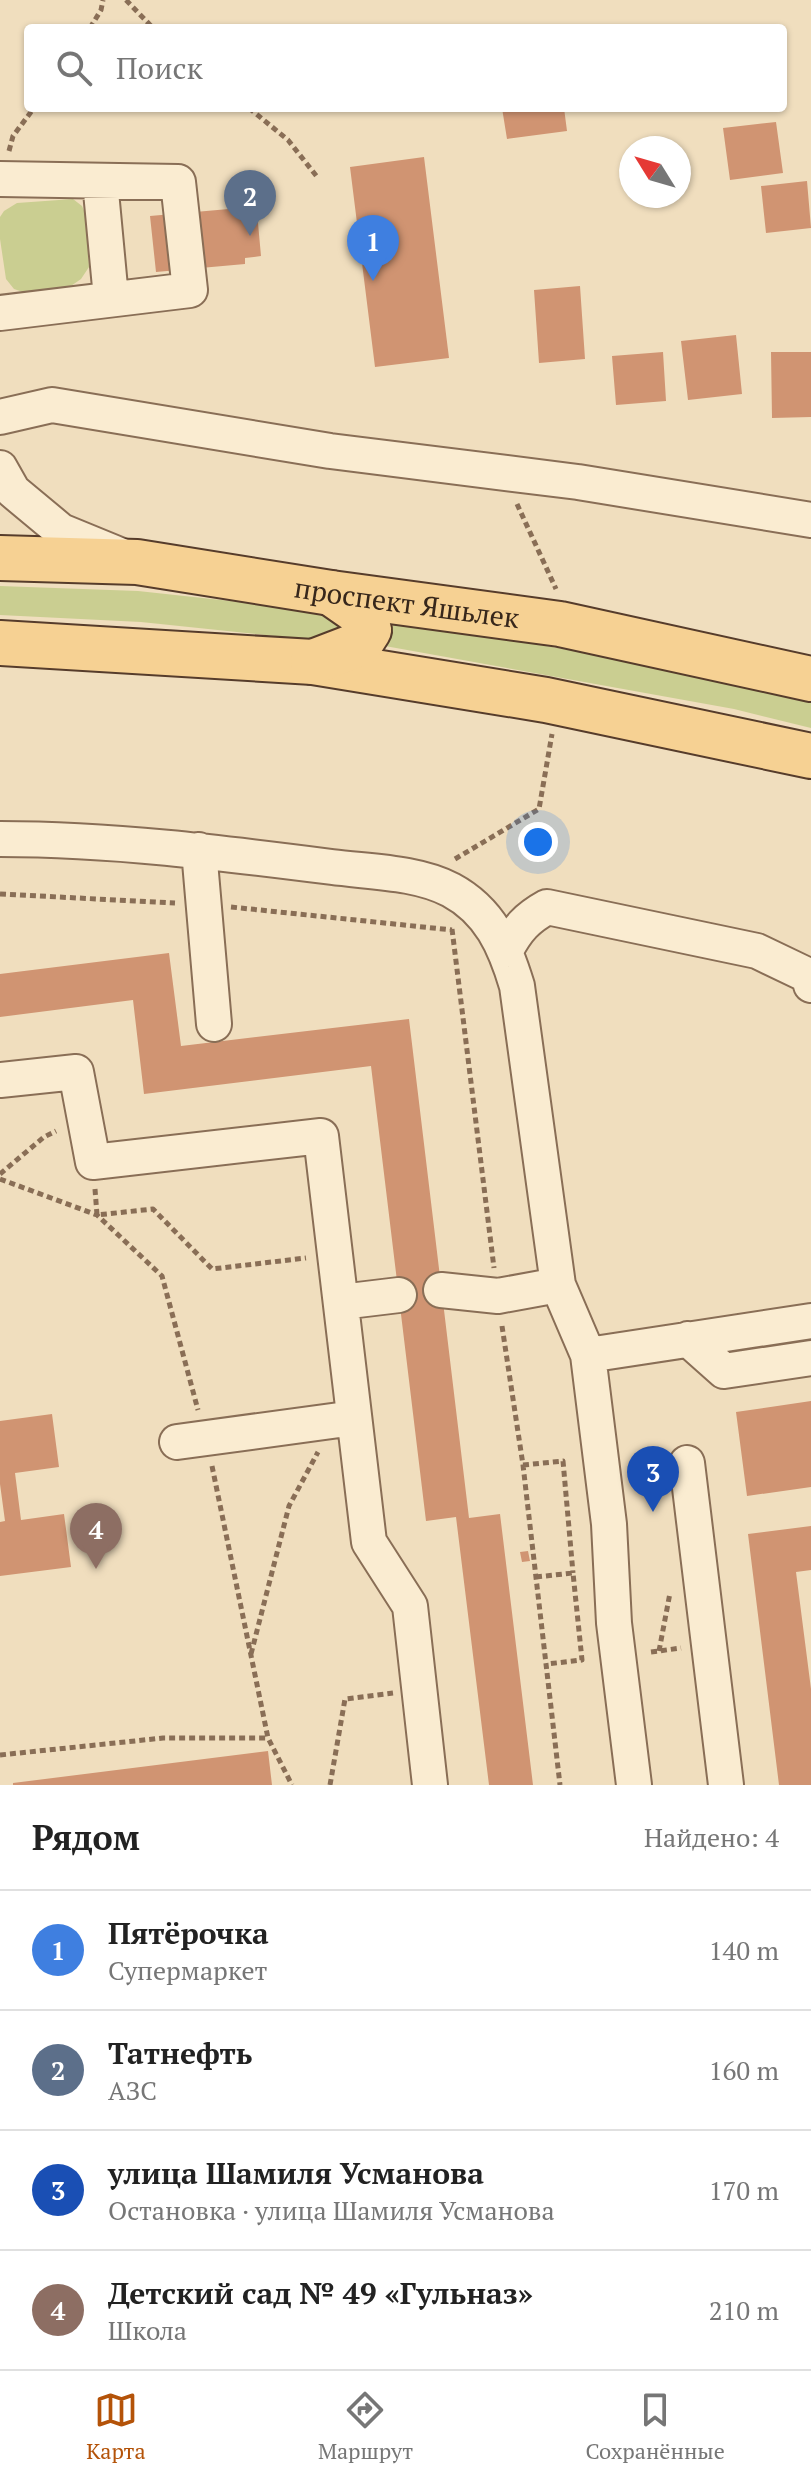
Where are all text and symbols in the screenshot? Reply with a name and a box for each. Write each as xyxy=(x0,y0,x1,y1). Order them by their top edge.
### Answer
search box xyxy=(24,24,787,112)
icon: search xyxy=(52,46,96,90)
text: Поиск xyxy=(116,48,203,88)
north arrow xyxy=(619,136,691,208)
pin: 2 xyxy=(224,170,276,236)
pin: 1 xyxy=(347,215,399,281)
street label: проспект Яшьлек xyxy=(292,568,522,636)
your location xyxy=(518,822,558,862)
pin: 3 xyxy=(627,1446,679,1512)
pin: 4 xyxy=(70,1503,122,1569)
text: Рядом xyxy=(32,1815,140,1860)
text: Найдено: 4 xyxy=(644,1820,779,1854)
text: Пятёрочка xyxy=(108,1913,269,1953)
text: 1 xyxy=(51,1933,65,1967)
text: 140 m xyxy=(709,1933,779,1967)
text: Супермаркет xyxy=(108,1953,267,1987)
text: Татнефть xyxy=(108,2033,252,2073)
text: 2 xyxy=(51,2053,65,2087)
text: 160 m xyxy=(709,2053,779,2087)
text: АЗС xyxy=(108,2073,157,2107)
text: улица Шамиля Усманова xyxy=(108,2153,484,2193)
text: 3 xyxy=(51,2173,65,2207)
text: 170 m xyxy=(709,2173,779,2207)
text: Остановка · улица Шамиля Усманова xyxy=(108,2193,555,2227)
text: Детский сад № 49 «Гульназ» xyxy=(108,2273,533,2313)
text: 4 xyxy=(51,2293,65,2327)
text: 210 m xyxy=(709,2293,779,2327)
text: Школа xyxy=(108,2313,187,2347)
tab: Карта xyxy=(86,2388,146,2465)
tab: Маршрут xyxy=(318,2388,413,2465)
tab: Сохранённые xyxy=(585,2388,725,2465)

